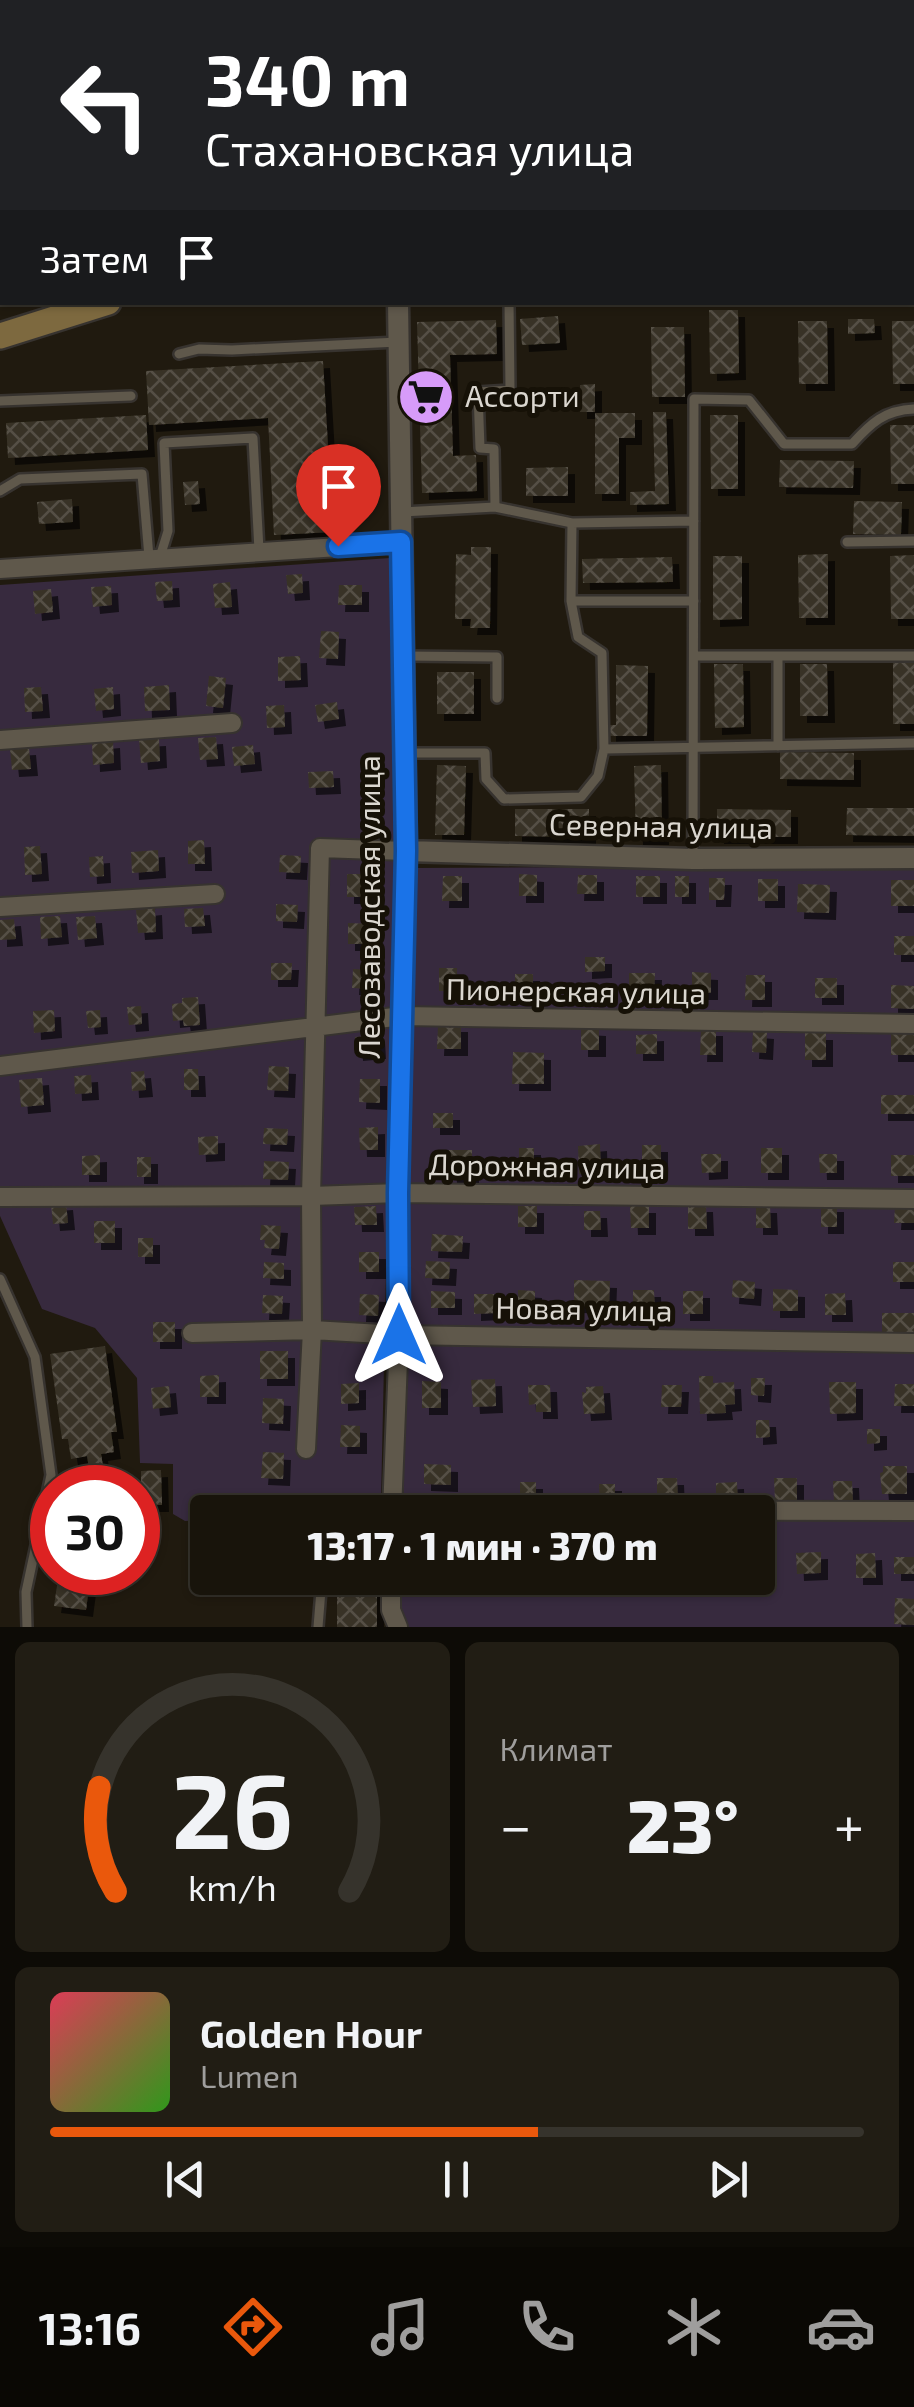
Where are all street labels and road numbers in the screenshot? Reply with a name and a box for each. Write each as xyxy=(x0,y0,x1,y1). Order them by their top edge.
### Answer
street label: Лесозаводская улица xyxy=(350,755,387,1059)
street label: Северная улица xyxy=(549,805,773,846)
street label: Пионерская улица xyxy=(446,970,706,1011)
street label: Дорожная улица xyxy=(428,1145,666,1186)
street label: Новая улица xyxy=(495,1288,673,1329)

